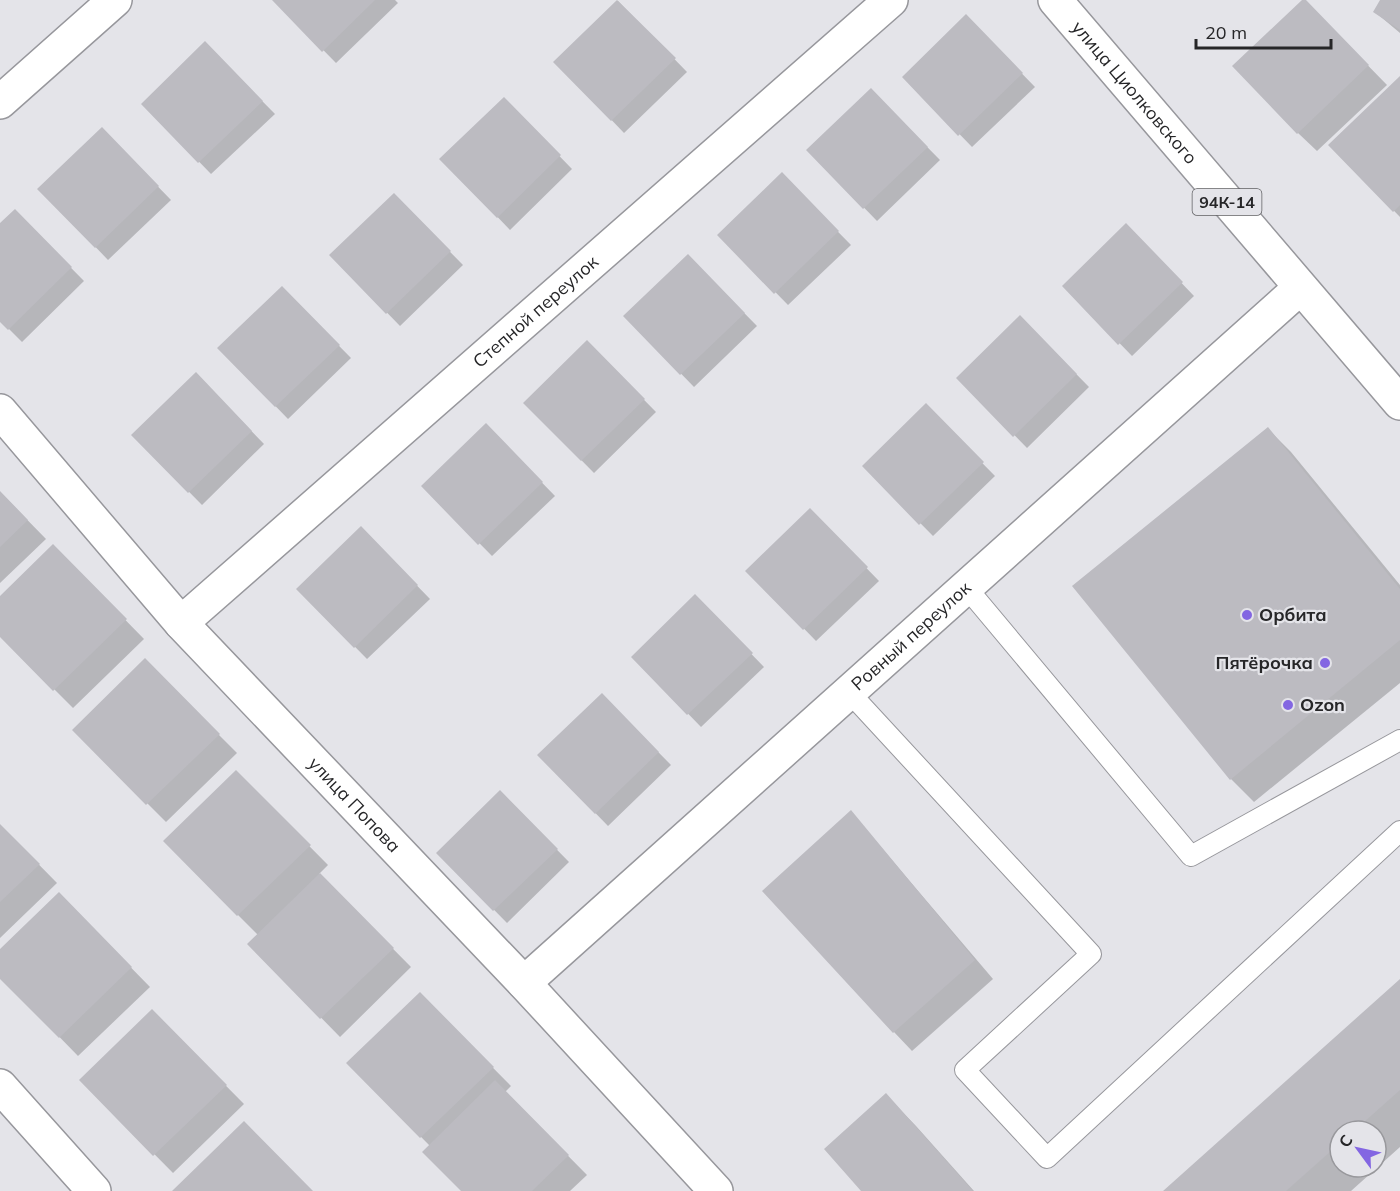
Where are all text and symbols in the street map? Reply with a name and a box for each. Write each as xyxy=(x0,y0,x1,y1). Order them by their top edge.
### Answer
scale bar xyxy=(1196,12,1331,50)
street label: улица Циолковского xyxy=(1067,16,1202,169)
text: 20 m xyxy=(1205,21,1247,44)
road number: 94К-14 xyxy=(1192,189,1262,215)
street label: Степной переулок xyxy=(468,250,603,373)
street label: Ровный переулок xyxy=(846,576,976,695)
place label: Орбита xyxy=(1259,603,1327,626)
marker: Орбита xyxy=(1240,608,1254,622)
place label: Пятёрочка xyxy=(1216,651,1313,674)
marker: Пятёрочка xyxy=(1318,656,1332,670)
place label: Ozon xyxy=(1300,693,1345,716)
marker: Ozon xyxy=(1281,698,1295,712)
street label: улица Попова xyxy=(304,752,406,857)
north arrow xyxy=(1328,1119,1388,1179)
text: С xyxy=(1334,1131,1357,1151)

